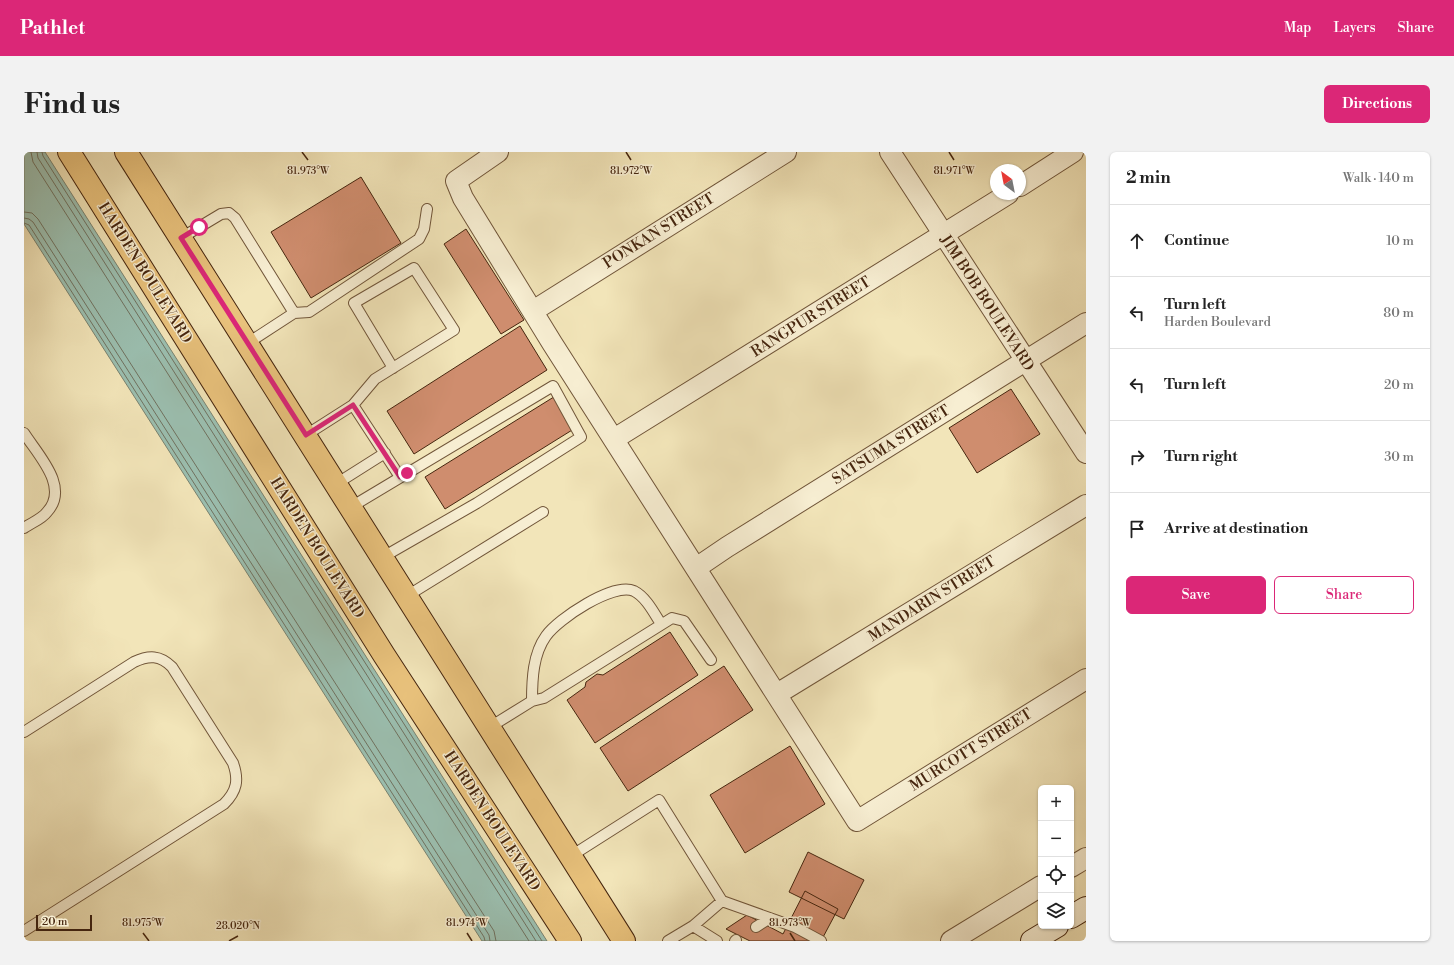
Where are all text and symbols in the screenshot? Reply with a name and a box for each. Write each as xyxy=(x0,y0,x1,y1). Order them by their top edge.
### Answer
text: Pathlet xyxy=(20,16,85,40)
text: Map xyxy=(1284,19,1311,37)
text: Layers xyxy=(1333,19,1376,37)
text: Share xyxy=(1398,19,1434,37)
button: Directions xyxy=(1324,85,1430,123)
text: Find us xyxy=(24,87,120,122)
north arrow xyxy=(990,164,1026,200)
text: 81.973°W xyxy=(287,165,330,177)
text: 81.972°W xyxy=(610,165,653,177)
text: 81.971°W xyxy=(933,165,975,177)
text: 2 min xyxy=(1126,167,1171,189)
text: Walk · 140 m xyxy=(1343,170,1414,186)
street label: PONKAN STREET xyxy=(600,189,719,273)
street label: HARDEN BOULEVARD xyxy=(94,199,196,347)
route start xyxy=(190,218,208,236)
street label: JIM BOB BOULEVARD xyxy=(935,230,1038,375)
icon: ahead xyxy=(1126,230,1148,252)
text: Continue xyxy=(1164,231,1229,250)
text: 10 m xyxy=(1386,233,1414,249)
street label: RANGPUR STREET xyxy=(748,272,875,362)
text: Turn left xyxy=(1164,295,1226,314)
icon: left xyxy=(1126,302,1148,324)
text: 80 m xyxy=(1383,305,1414,321)
text: Harden Boulevard xyxy=(1164,314,1271,330)
icon: left xyxy=(1126,374,1148,396)
text: Turn left xyxy=(1164,375,1226,394)
text: 20 m xyxy=(1384,377,1414,393)
street label: SATSUMA STREET xyxy=(828,401,954,489)
icon: right xyxy=(1126,446,1148,468)
text: Turn right xyxy=(1164,447,1238,466)
text: 30 m xyxy=(1384,449,1414,465)
route end xyxy=(398,464,416,482)
street label: HARDEN BOULEVARD xyxy=(266,474,368,622)
icon: arrive xyxy=(1126,518,1148,540)
text: Arrive at destination xyxy=(1164,519,1308,538)
street label: MANDARIN STREET xyxy=(865,552,1000,646)
button: Save xyxy=(1126,576,1266,614)
button: Share xyxy=(1274,576,1414,614)
street label: MURCOTT STREET xyxy=(906,704,1036,795)
street label: HARDEN BOULEVARD xyxy=(440,747,544,895)
map controls xyxy=(1038,785,1074,929)
button: + xyxy=(1038,785,1074,821)
button: − xyxy=(1038,821,1074,857)
button: locate xyxy=(1038,857,1074,893)
button: layers xyxy=(1038,893,1074,929)
scale bar xyxy=(36,913,92,932)
text: 20 m xyxy=(42,915,67,929)
text: 81.975°W xyxy=(122,917,165,929)
text: 81.974°W xyxy=(446,917,489,929)
text: 81.973°W xyxy=(769,917,812,929)
text: 28.020°N xyxy=(216,920,261,932)

